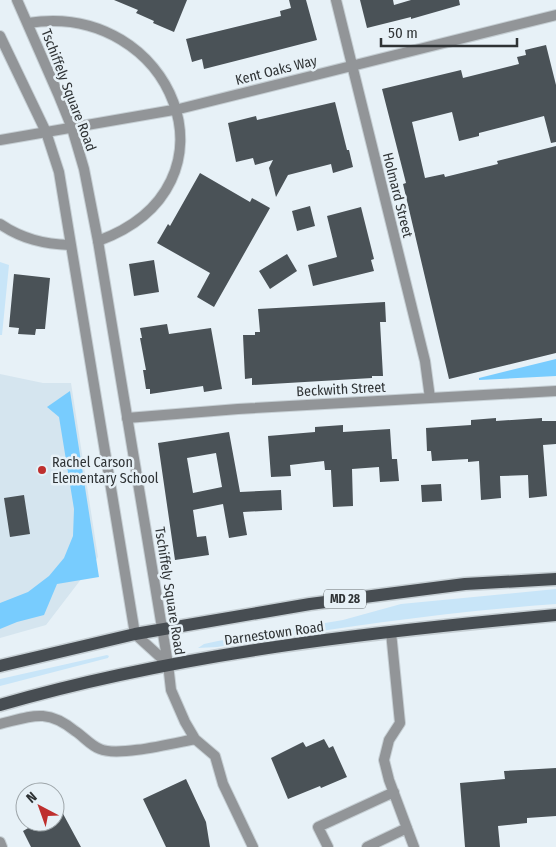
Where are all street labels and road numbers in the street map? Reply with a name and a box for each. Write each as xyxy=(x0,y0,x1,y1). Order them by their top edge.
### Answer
street label: Tschiffely Square Road xyxy=(37,27,100,154)
street label: Kent Oaks Way xyxy=(234,52,319,89)
street label: Holmard Street xyxy=(379,151,416,240)
street label: Beckwith Street xyxy=(296,379,387,400)
street label: Tschiffely Square Road xyxy=(151,526,188,656)
road number: MD 28 xyxy=(324,590,366,608)
street label: Darnestown Road xyxy=(223,618,325,649)

